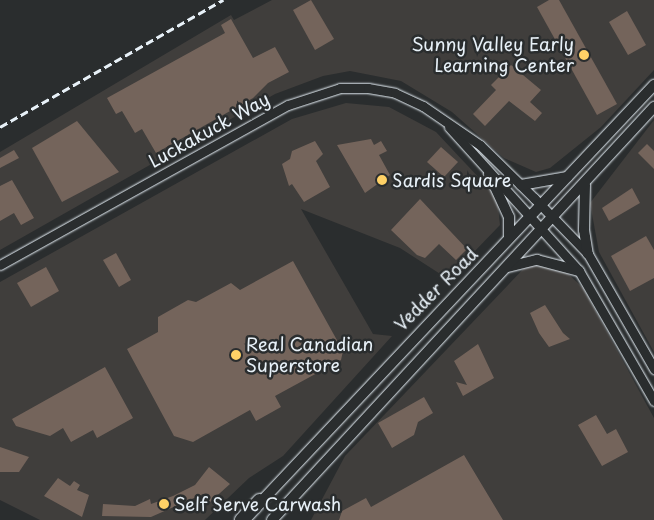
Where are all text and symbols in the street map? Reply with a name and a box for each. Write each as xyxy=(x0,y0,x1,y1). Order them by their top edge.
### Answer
place label: Sunny Valley Early Learning Center xyxy=(411,34,574,76)
marker: Sunny Valley Early Learning Center xyxy=(578,49,590,61)
street label: Luckakuck Way xyxy=(144,88,274,172)
place label: Sardis Square xyxy=(392,169,512,191)
marker: Sardis Square xyxy=(376,174,388,186)
street label: Vedder Road xyxy=(390,243,482,335)
place label: Real Canadian Superstore xyxy=(246,334,373,376)
marker: Real Canadian Superstore xyxy=(230,349,242,361)
place label: Self Serve Carwash xyxy=(174,493,342,515)
marker: Self Serve Carwash xyxy=(158,498,170,510)

